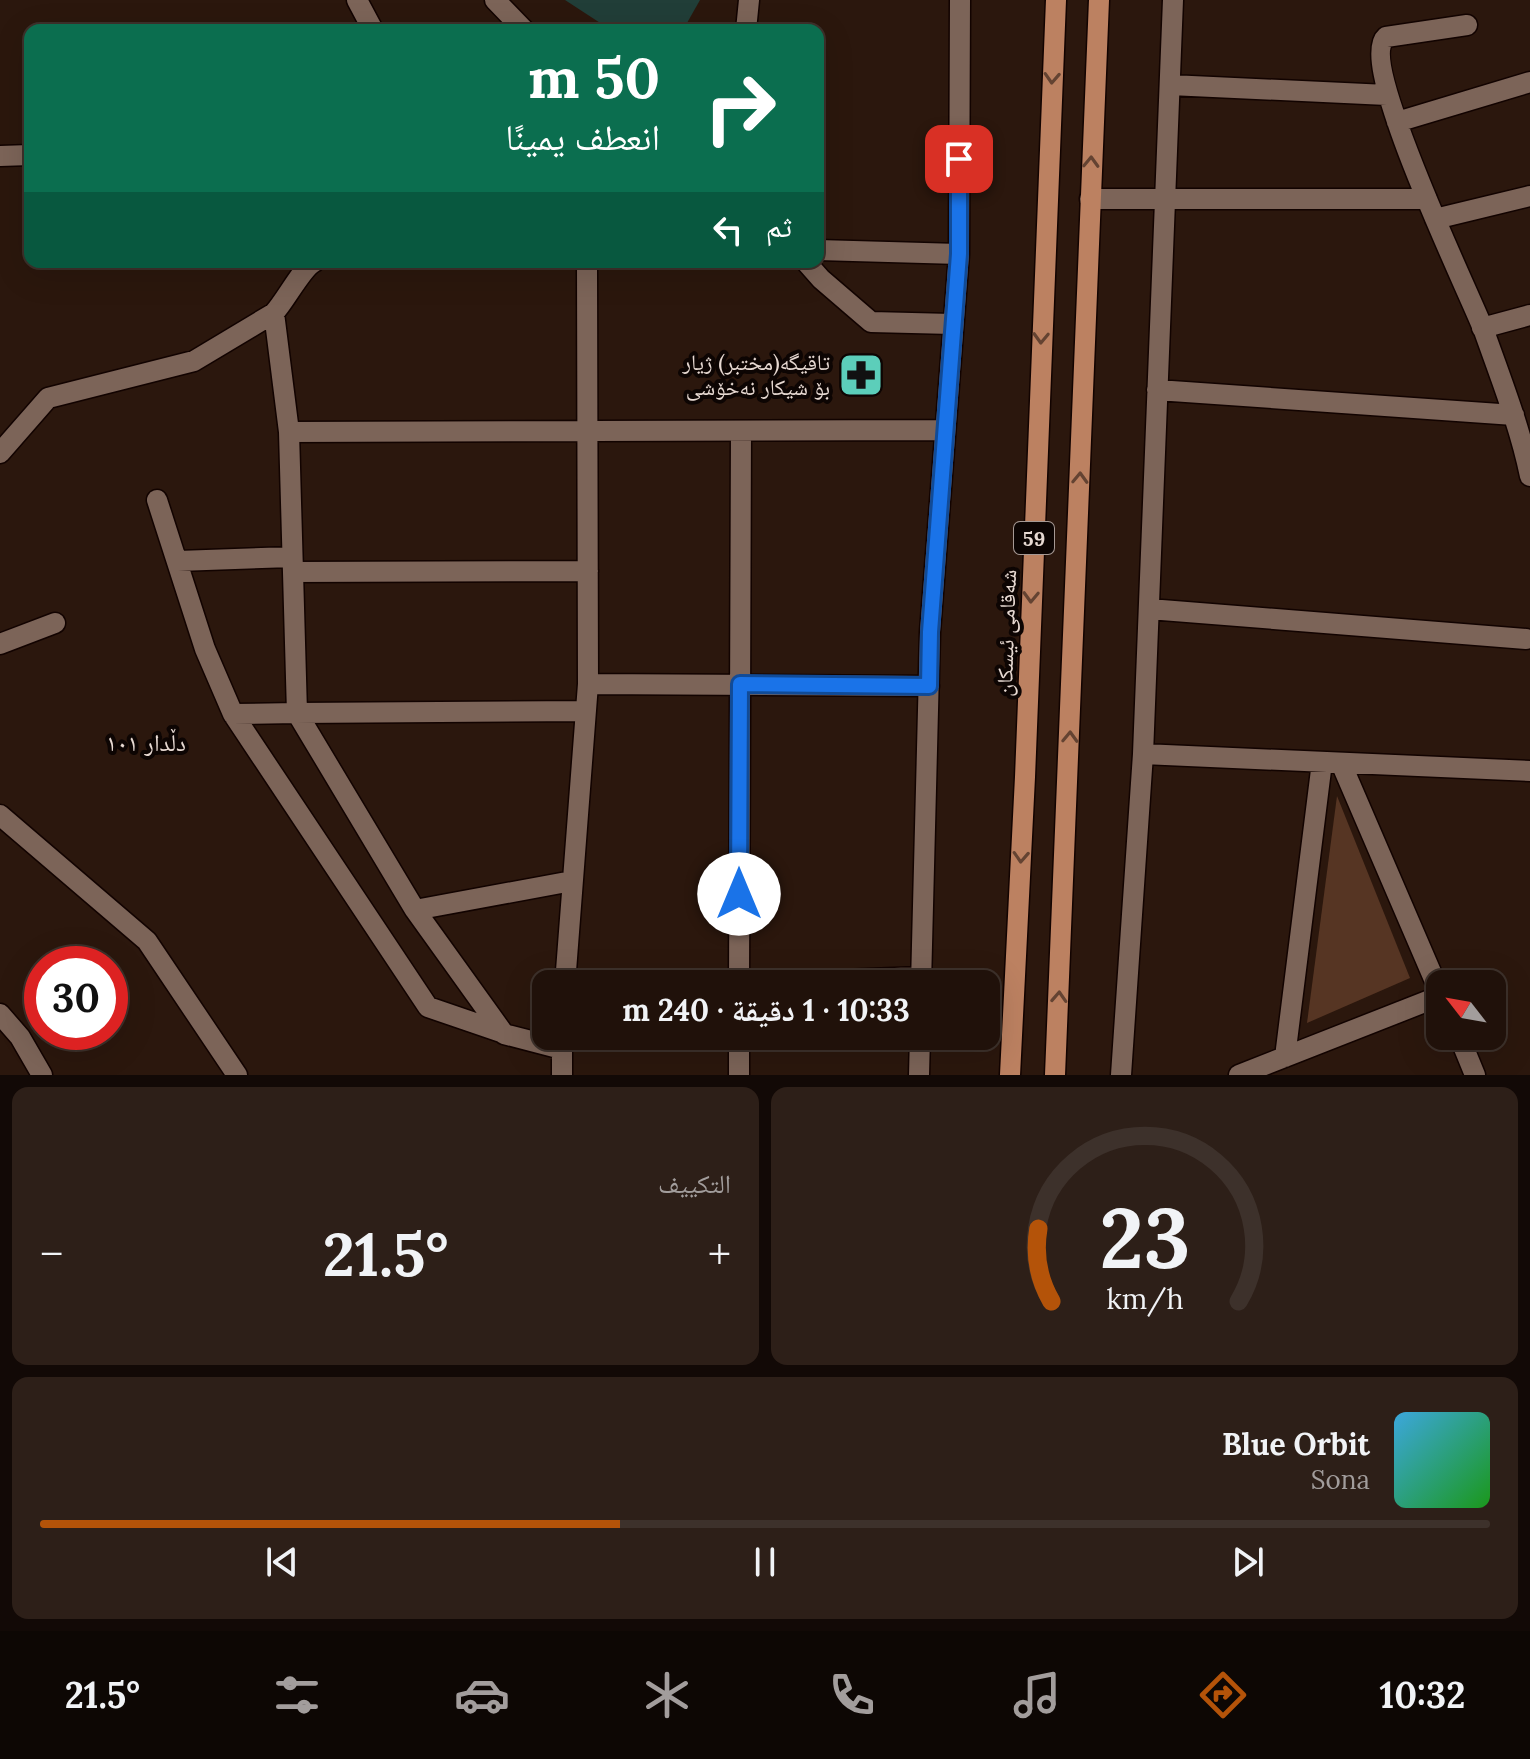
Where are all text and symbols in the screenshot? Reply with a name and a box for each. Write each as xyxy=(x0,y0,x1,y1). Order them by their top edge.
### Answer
text: 50 m xyxy=(528,42,660,113)
icon: right xyxy=(688,56,792,160)
one-way arrow xyxy=(1044,72,1061,85)
text: انعطف يمينًا xyxy=(505,114,660,160)
pin xyxy=(925,125,993,193)
icon: arrive xyxy=(937,137,981,181)
one-way arrow xyxy=(1083,155,1100,168)
text: ثم xyxy=(766,207,792,245)
icon: left xyxy=(706,208,750,252)
one-way arrow xyxy=(1033,332,1050,345)
place label: تاقیگە(مختبر) ژیار بۆ شیکار نەخۆشی xyxy=(681,348,831,401)
pharmacy icon: تاقیگە(مختبر) ژیار بۆ شیکار نەخۆشی xyxy=(837,351,885,399)
one-way arrow xyxy=(1072,471,1089,484)
road number: 59 xyxy=(1014,522,1054,554)
street label: شەقامی ئیسکان xyxy=(990,569,1022,697)
one-way arrow xyxy=(1023,592,1040,604)
district label: دڵدار ١٠١ xyxy=(106,727,186,758)
one-way arrow xyxy=(1061,730,1078,743)
one-way arrow xyxy=(1013,851,1030,864)
position arrow xyxy=(697,852,781,936)
speed limit sign: 30 xyxy=(24,946,128,1050)
north arrow xyxy=(1426,970,1506,1050)
map controls xyxy=(1426,970,1506,1050)
one-way arrow xyxy=(1050,990,1067,1003)
text: 10:33 · 1 دقيقة · 240 m xyxy=(622,991,910,1029)
text: التكييف xyxy=(658,1167,731,1200)
text: 23 xyxy=(1099,1184,1190,1291)
text: 21.5° xyxy=(323,1216,448,1292)
text: − xyxy=(40,1226,63,1282)
text: + xyxy=(708,1226,731,1282)
text: km/h xyxy=(1106,1280,1183,1317)
text: Blue Orbit xyxy=(1222,1425,1370,1463)
text: Sona xyxy=(1311,1463,1370,1496)
icon: previous xyxy=(260,1540,304,1584)
icon: pause xyxy=(743,1540,787,1584)
icon: next xyxy=(1226,1540,1270,1584)
icon: filters xyxy=(269,1667,325,1723)
icon: car xyxy=(454,1667,510,1723)
icon: climate xyxy=(639,1667,695,1723)
icon: phone xyxy=(824,1667,880,1723)
icon: music xyxy=(1009,1667,1065,1723)
icon: directions xyxy=(1195,1667,1251,1723)
text: 21.5° xyxy=(65,1672,140,1718)
text: 10:32 xyxy=(1380,1672,1465,1718)

